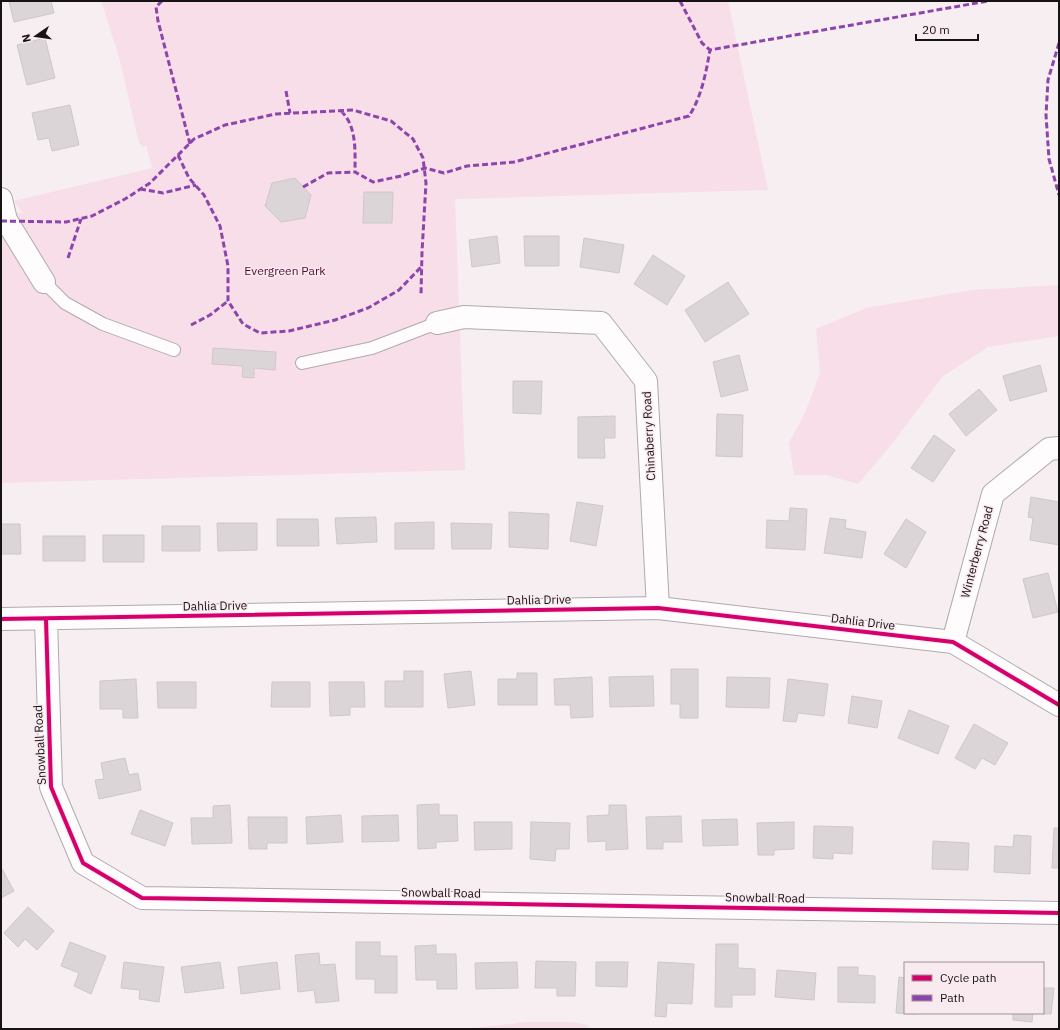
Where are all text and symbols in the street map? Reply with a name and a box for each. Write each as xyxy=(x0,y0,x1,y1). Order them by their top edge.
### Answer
north arrow xyxy=(16,16,56,56)
scale bar xyxy=(916,16,978,42)
text: 20 m xyxy=(922,22,950,37)
text: N xyxy=(19,33,34,44)
park label: Evergreen Park xyxy=(244,263,326,278)
street label: Chinaberry Road xyxy=(639,391,658,481)
street label: Winterberry Road xyxy=(957,504,996,599)
street label: Dahlia Drive xyxy=(507,591,572,608)
street label: Dahlia Drive xyxy=(183,597,248,614)
street label: Dahlia Drive xyxy=(830,610,896,633)
street label: Snowball Road xyxy=(30,705,49,785)
street label: Snowball Road xyxy=(401,884,481,901)
street label: Snowball Road xyxy=(725,889,805,906)
legend xyxy=(904,962,1044,1014)
text: Cycle path xyxy=(940,970,997,985)
text: Path xyxy=(940,990,965,1005)

